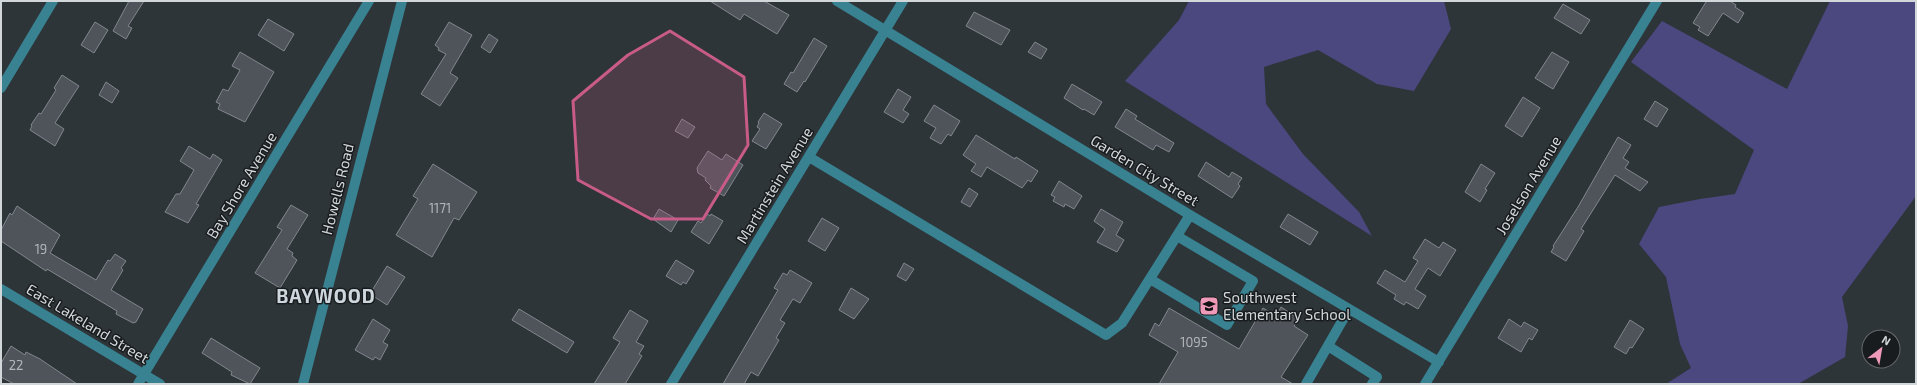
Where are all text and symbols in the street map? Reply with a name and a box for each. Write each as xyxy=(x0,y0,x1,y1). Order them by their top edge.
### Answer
street label: Martinstein Avenue xyxy=(732,124,816,246)
street label: Bay Shore Avenue xyxy=(202,128,280,242)
street label: Garden City Street xyxy=(1088,131,1203,209)
street label: Joselson Avenue xyxy=(1491,132,1565,238)
street label: Howells Road xyxy=(317,142,357,236)
house number: 1171 xyxy=(429,200,451,216)
house number: 19 xyxy=(35,241,47,257)
street label: East Lakeland Street xyxy=(23,279,153,367)
district label: BAYWOOD xyxy=(276,284,376,307)
place label: Southwest Elementary School xyxy=(1223,288,1351,323)
school or university icon: Southwest Elementary School xyxy=(1198,295,1220,317)
north arrow xyxy=(1861,329,1901,369)
text: N xyxy=(1880,332,1893,348)
house number: 1095 xyxy=(1180,334,1208,350)
house number: 22 xyxy=(9,357,23,373)

